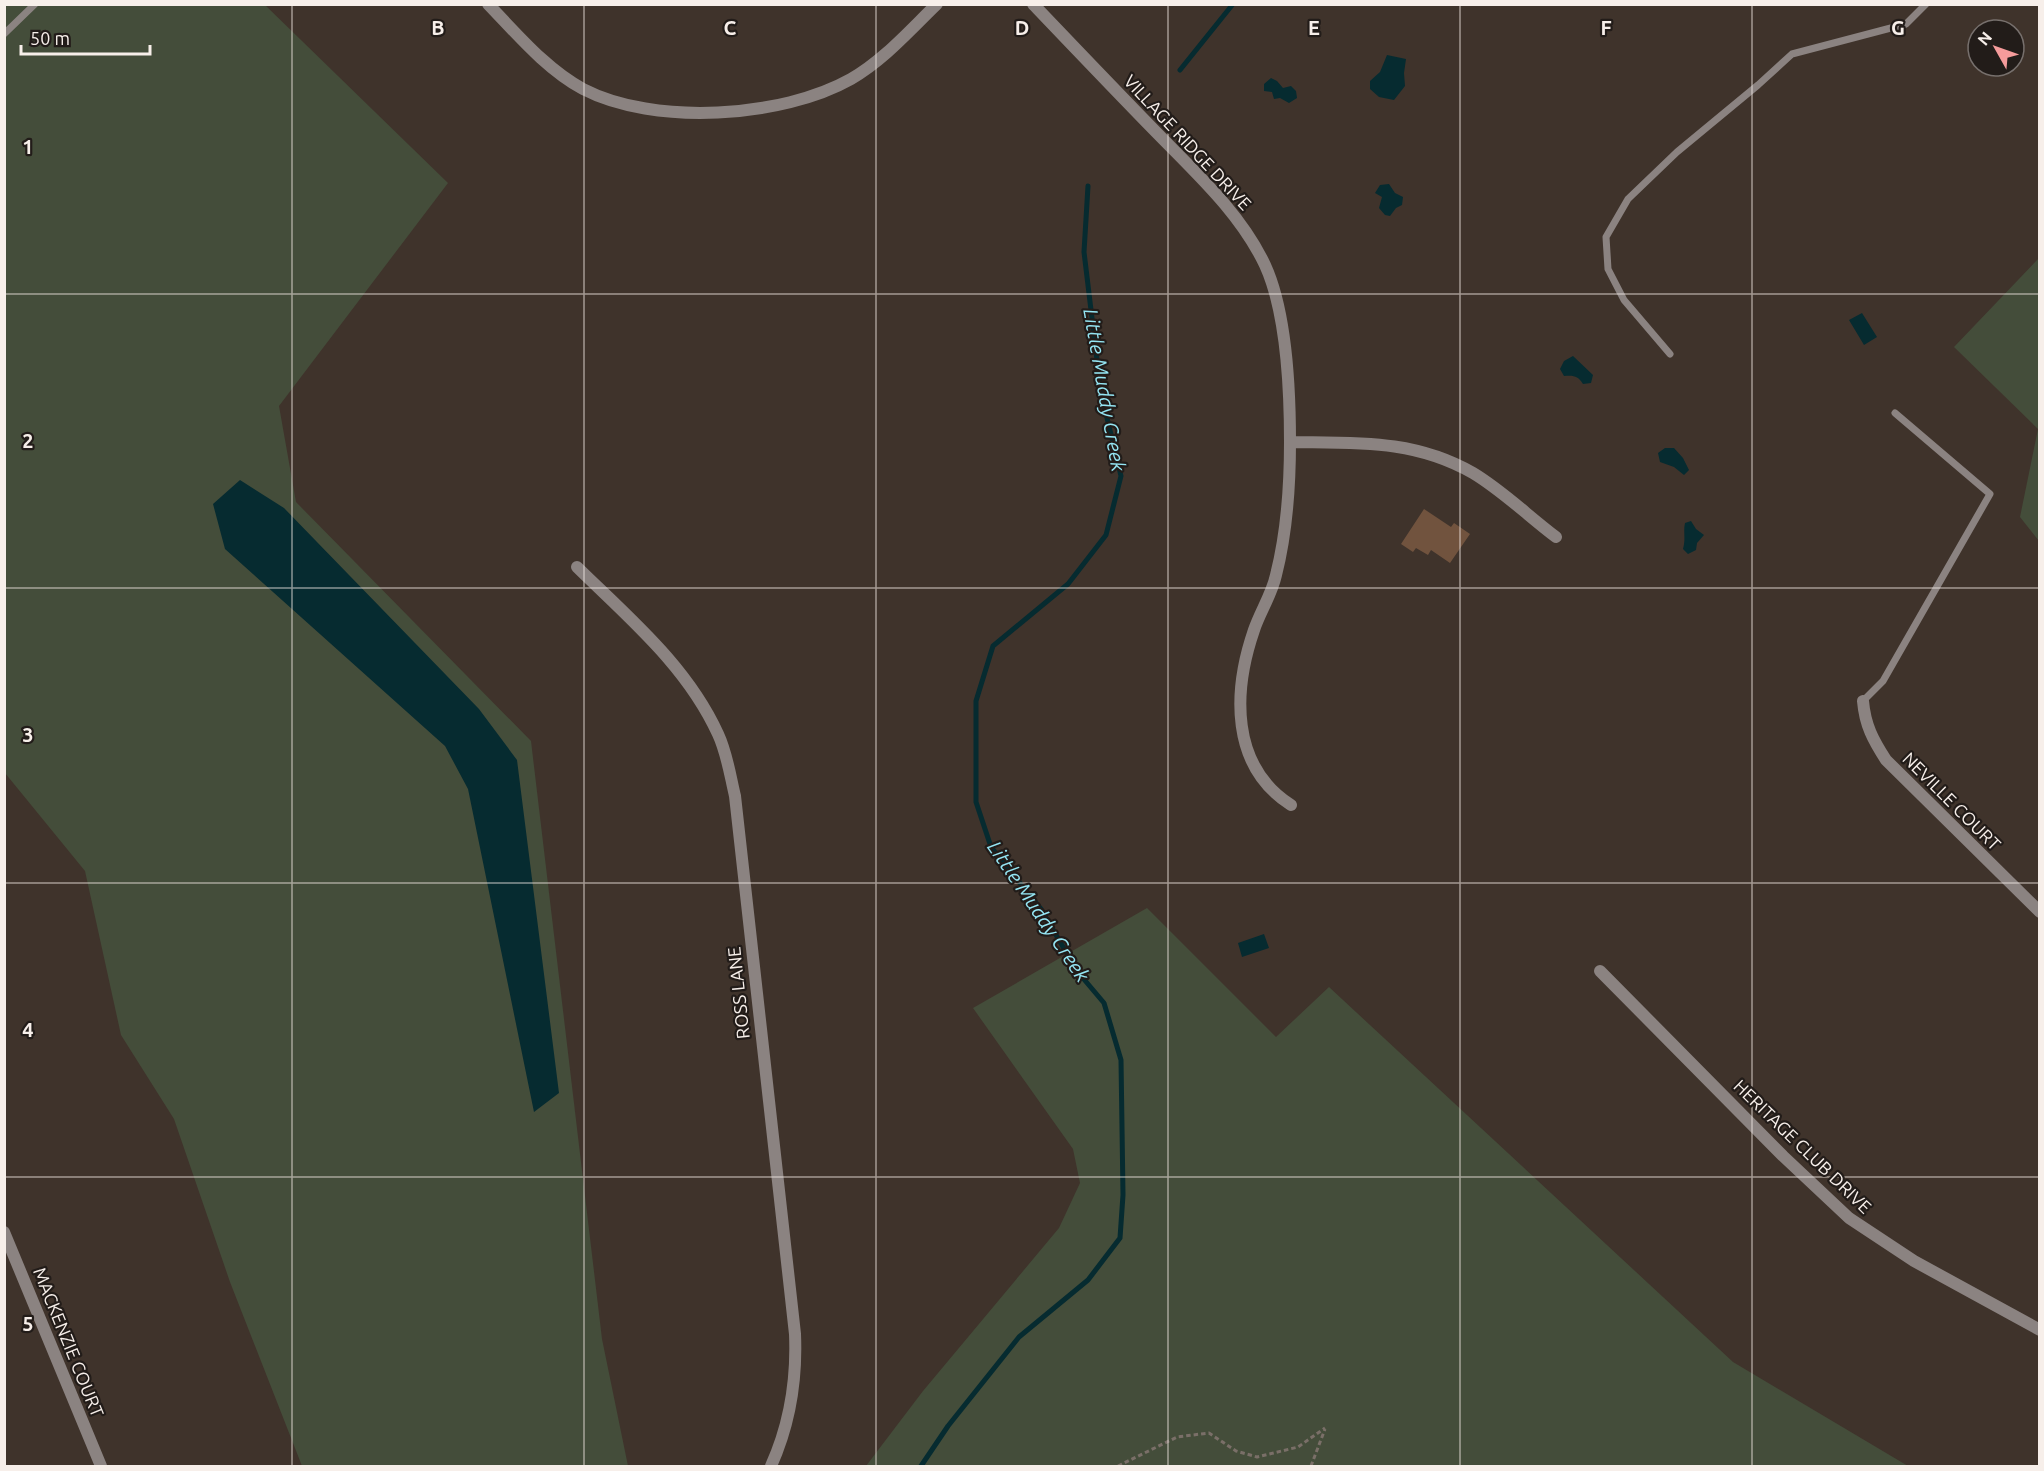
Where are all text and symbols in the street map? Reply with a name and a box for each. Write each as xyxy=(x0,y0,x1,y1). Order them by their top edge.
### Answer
text: B xyxy=(431,16,445,39)
text: C xyxy=(724,16,737,39)
text: D xyxy=(1015,16,1029,39)
text: E xyxy=(1308,16,1320,39)
text: F xyxy=(1600,16,1612,39)
text: G xyxy=(1891,16,1905,39)
scale bar xyxy=(21,18,150,56)
north arrow xyxy=(1966,18,2026,78)
text: 50 m xyxy=(30,28,70,48)
text: N xyxy=(1974,28,1995,49)
street label: VILLAGE RIDGE DRIVE xyxy=(1120,70,1256,214)
text: 1 xyxy=(22,135,34,158)
water label: Little Muddy Creek xyxy=(1079,307,1131,474)
text: 2 xyxy=(22,429,34,452)
text: 3 xyxy=(22,723,34,746)
street label: NEVILLE COURT xyxy=(1899,748,2005,854)
water label: Little Muddy Creek xyxy=(983,836,1095,987)
street label: ROSS LANE xyxy=(723,946,753,1040)
text: 4 xyxy=(22,1018,34,1041)
street label: HERITAGE CLUB DRIVE xyxy=(1730,1075,1876,1217)
street label: MACKENZIE COURT xyxy=(30,1264,108,1420)
text: 5 xyxy=(22,1312,34,1335)

